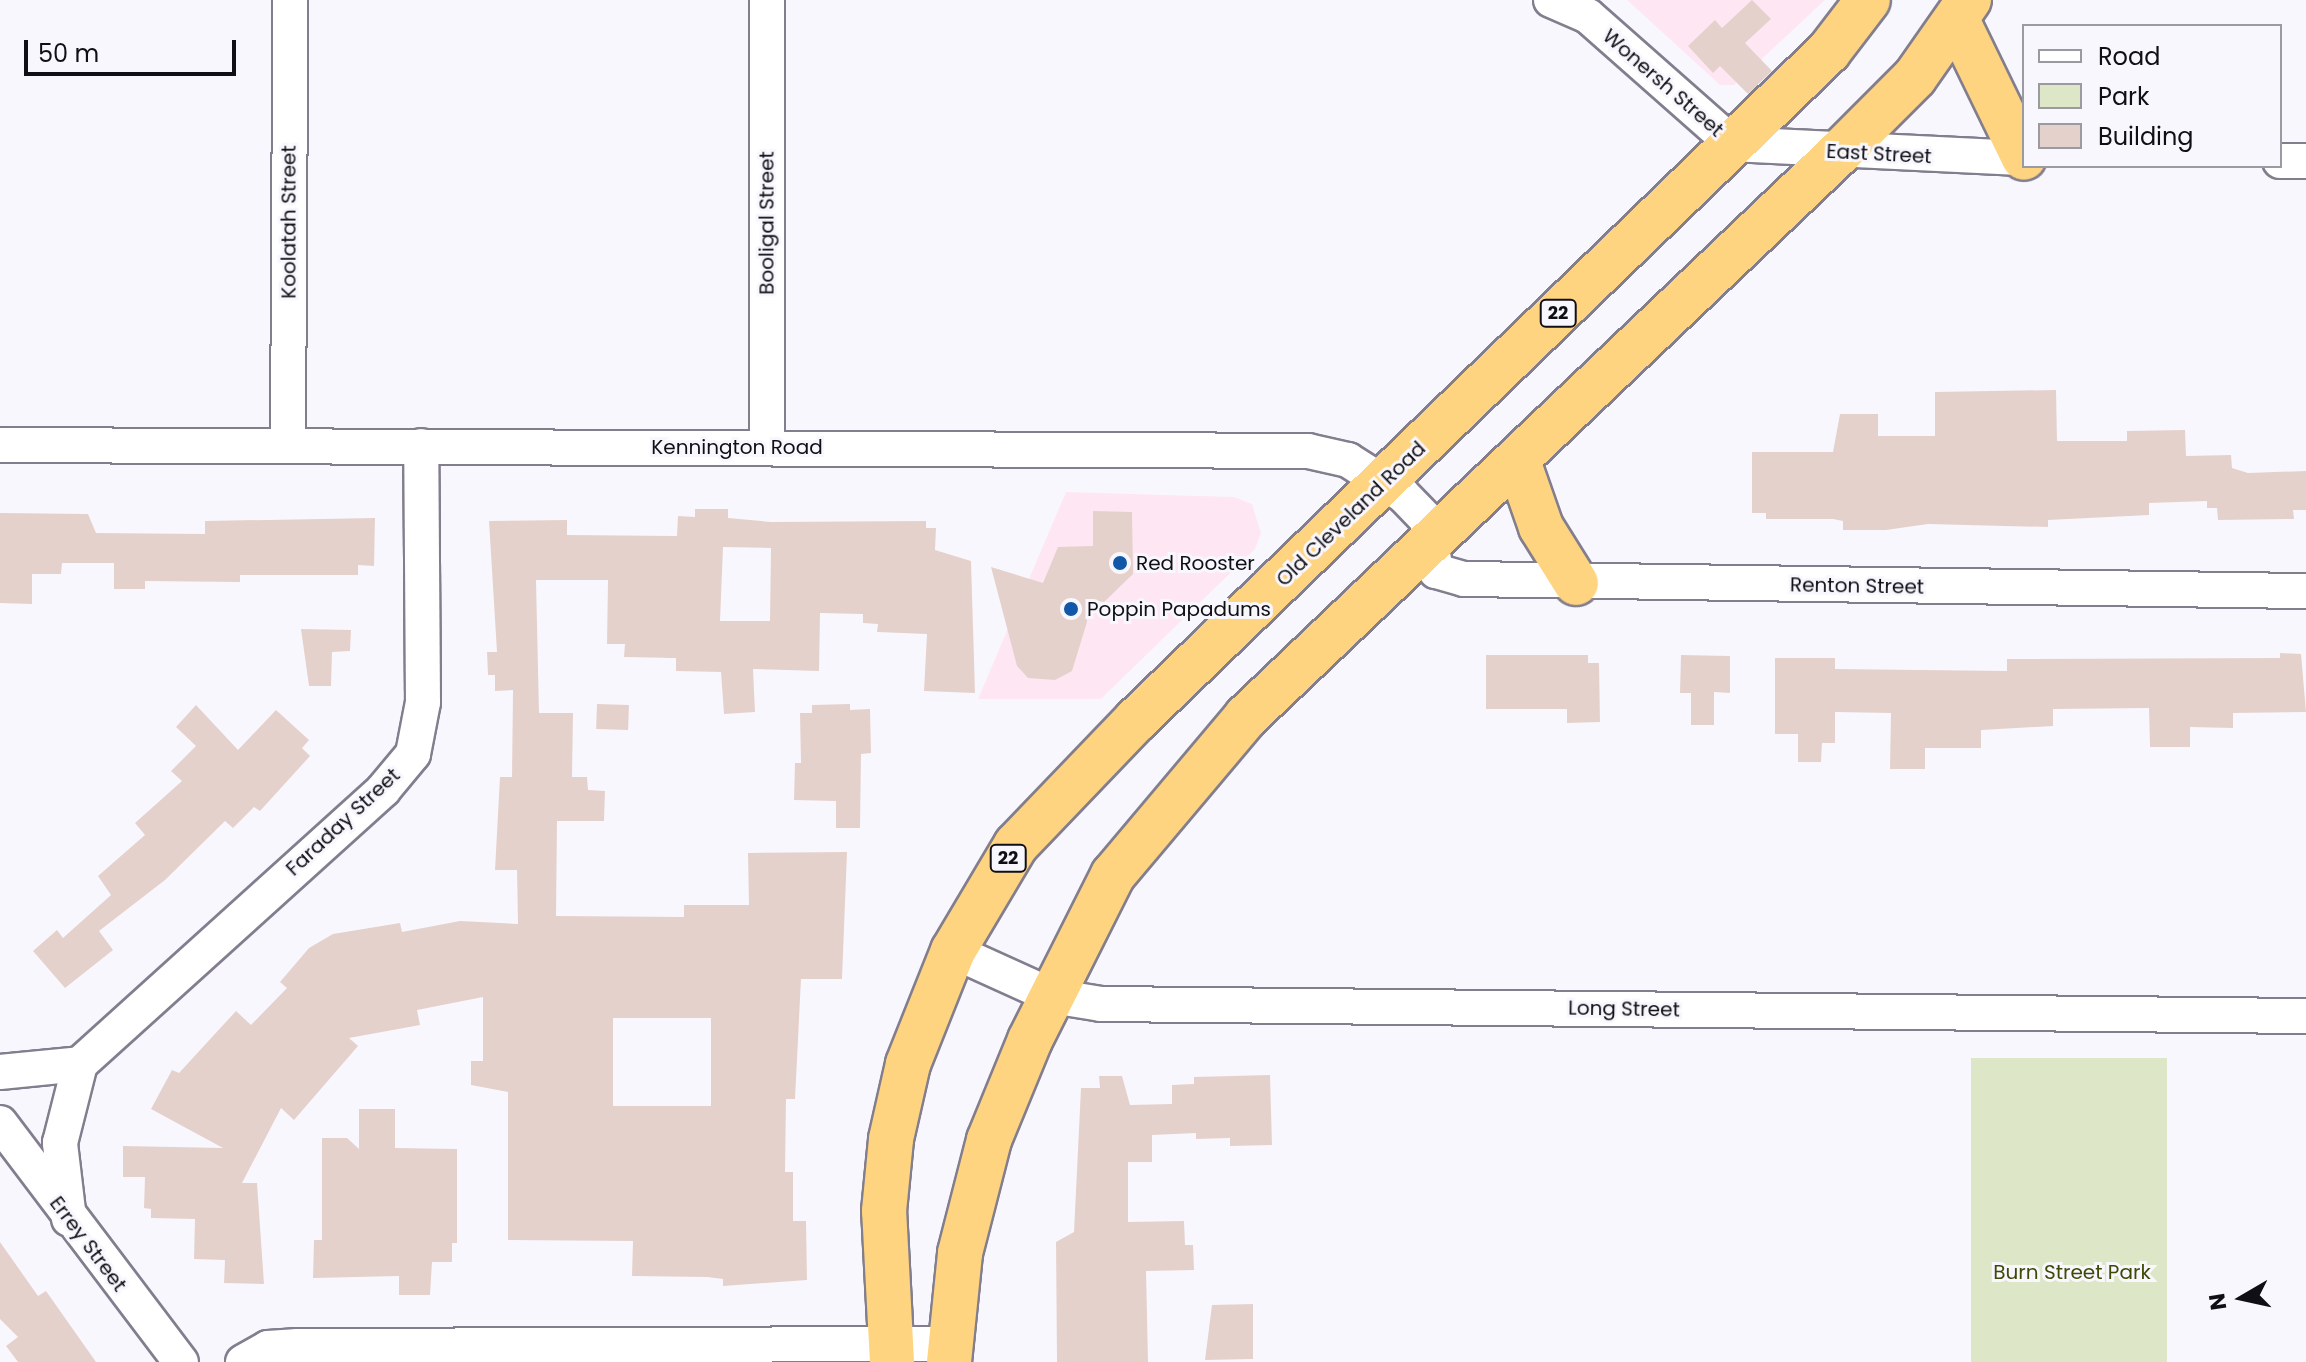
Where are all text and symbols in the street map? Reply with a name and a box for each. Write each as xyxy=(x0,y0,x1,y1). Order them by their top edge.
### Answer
scale bar xyxy=(28,24,240,74)
street label: Wonersh Street xyxy=(1598,24,1728,142)
legend xyxy=(2022,24,2282,168)
text: 50 m xyxy=(38,37,99,70)
text: Road xyxy=(2098,40,2160,73)
text: Park xyxy=(2098,80,2149,113)
text: Building xyxy=(2098,120,2194,153)
street label: East Street xyxy=(1826,139,1932,169)
street label: Koolatah Street xyxy=(277,145,301,299)
street label: Booligal Street xyxy=(755,151,779,295)
road number: 22 xyxy=(1538,299,1578,327)
street label: Kennington Road xyxy=(651,435,823,459)
street label: Old Cleveland Road xyxy=(1271,437,1431,591)
place label: Red Rooster xyxy=(1136,551,1255,575)
marker: Red Rooster xyxy=(1111,554,1129,572)
street label: Renton Street xyxy=(1790,573,1924,599)
place label: Poppin Papadums xyxy=(1087,597,1271,621)
marker: Poppin Papadums xyxy=(1062,600,1080,618)
street label: Faraday Street xyxy=(281,763,405,881)
road number: 22 xyxy=(988,844,1028,872)
street label: Long Street xyxy=(1568,996,1680,1022)
street label: Errey Street xyxy=(44,1192,132,1296)
north arrow xyxy=(2202,1258,2282,1338)
park label: Burn Street Park xyxy=(1993,1260,2151,1284)
text: N xyxy=(2201,1291,2234,1312)

